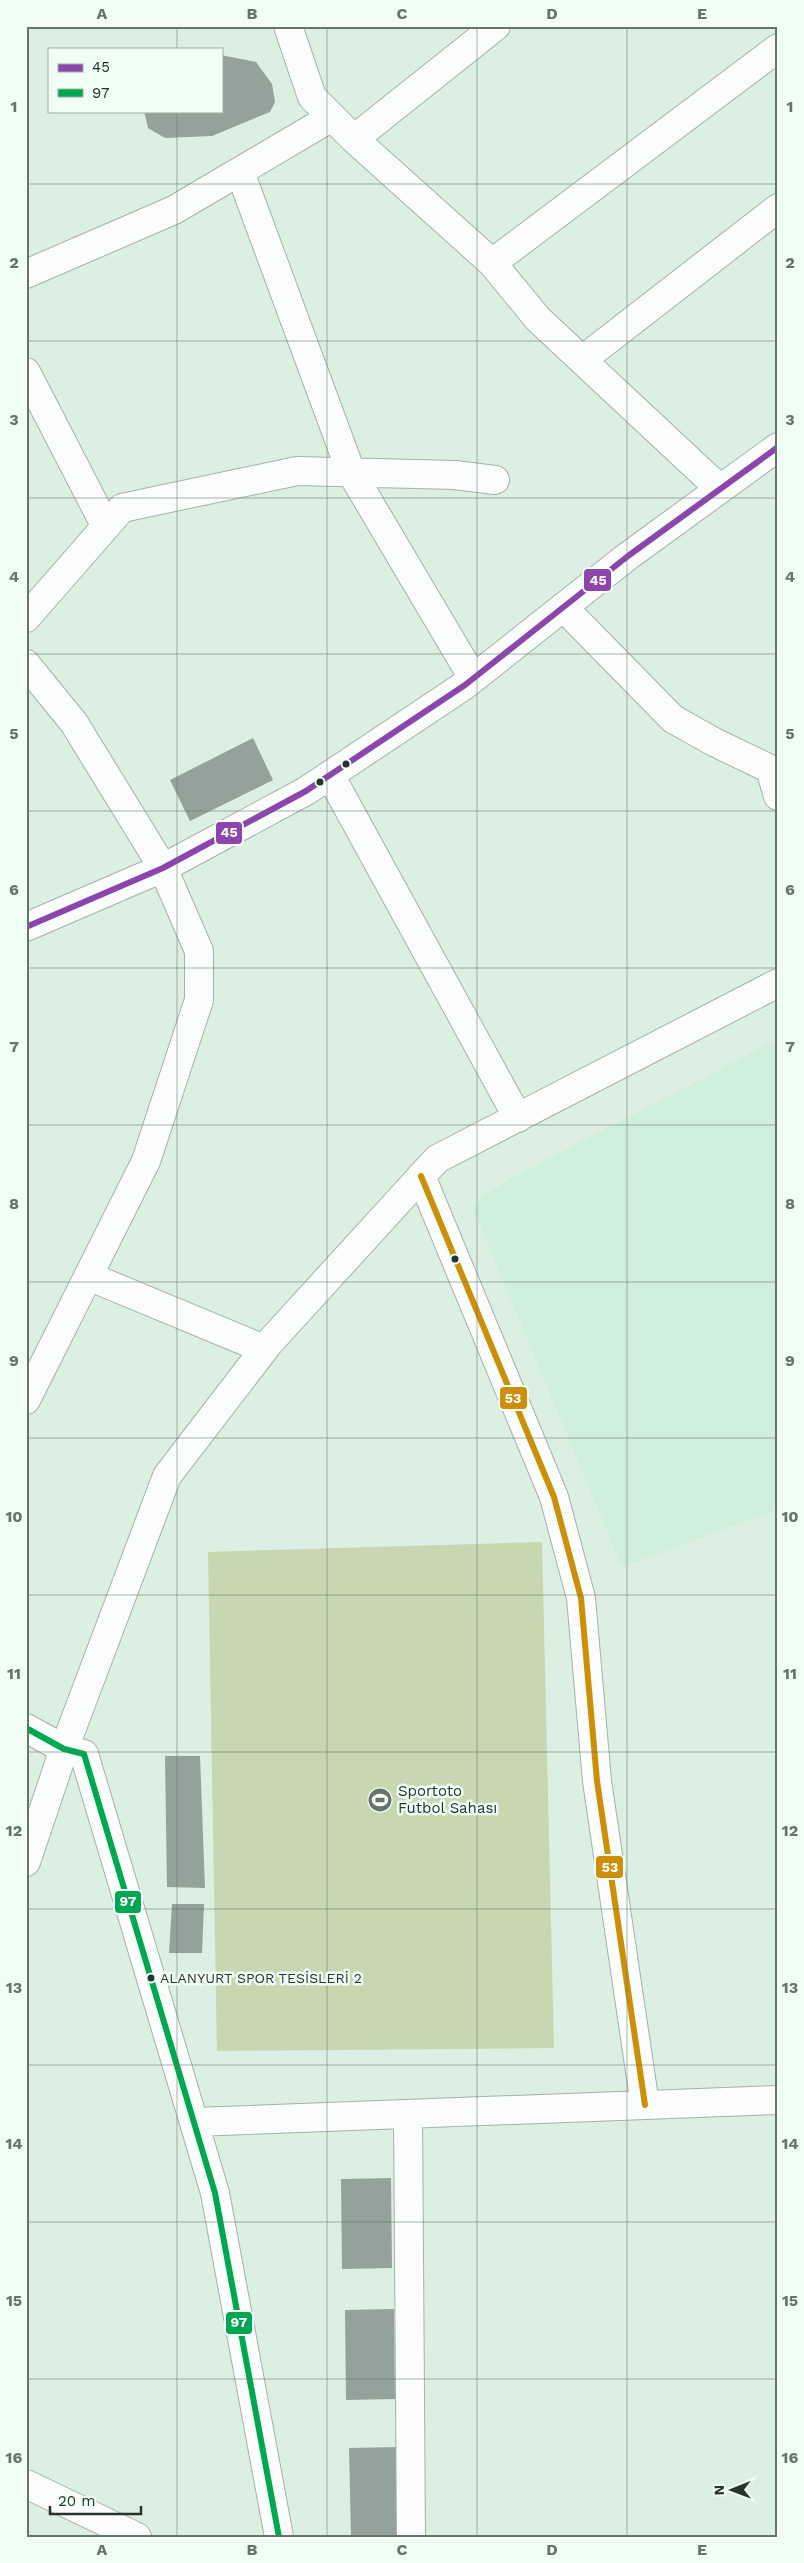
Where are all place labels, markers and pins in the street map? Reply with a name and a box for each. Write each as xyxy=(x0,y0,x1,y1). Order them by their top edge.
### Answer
unlabelled marker xyxy=(341,759,351,769)
unlabelled marker xyxy=(315,777,325,787)
unlabelled marker xyxy=(450,1254,460,1264)
place label: Sportoto Futbol Sahası xyxy=(398,1782,497,1817)
sports icon: Sportoto Futbol Sahası xyxy=(367,1787,393,1813)
place label: ALANYURT SPOR TESİSLERİ 2 xyxy=(160,1970,362,1986)
marker: ALANYURT SPOR TESİSLERİ 2 xyxy=(146,1973,156,1983)

